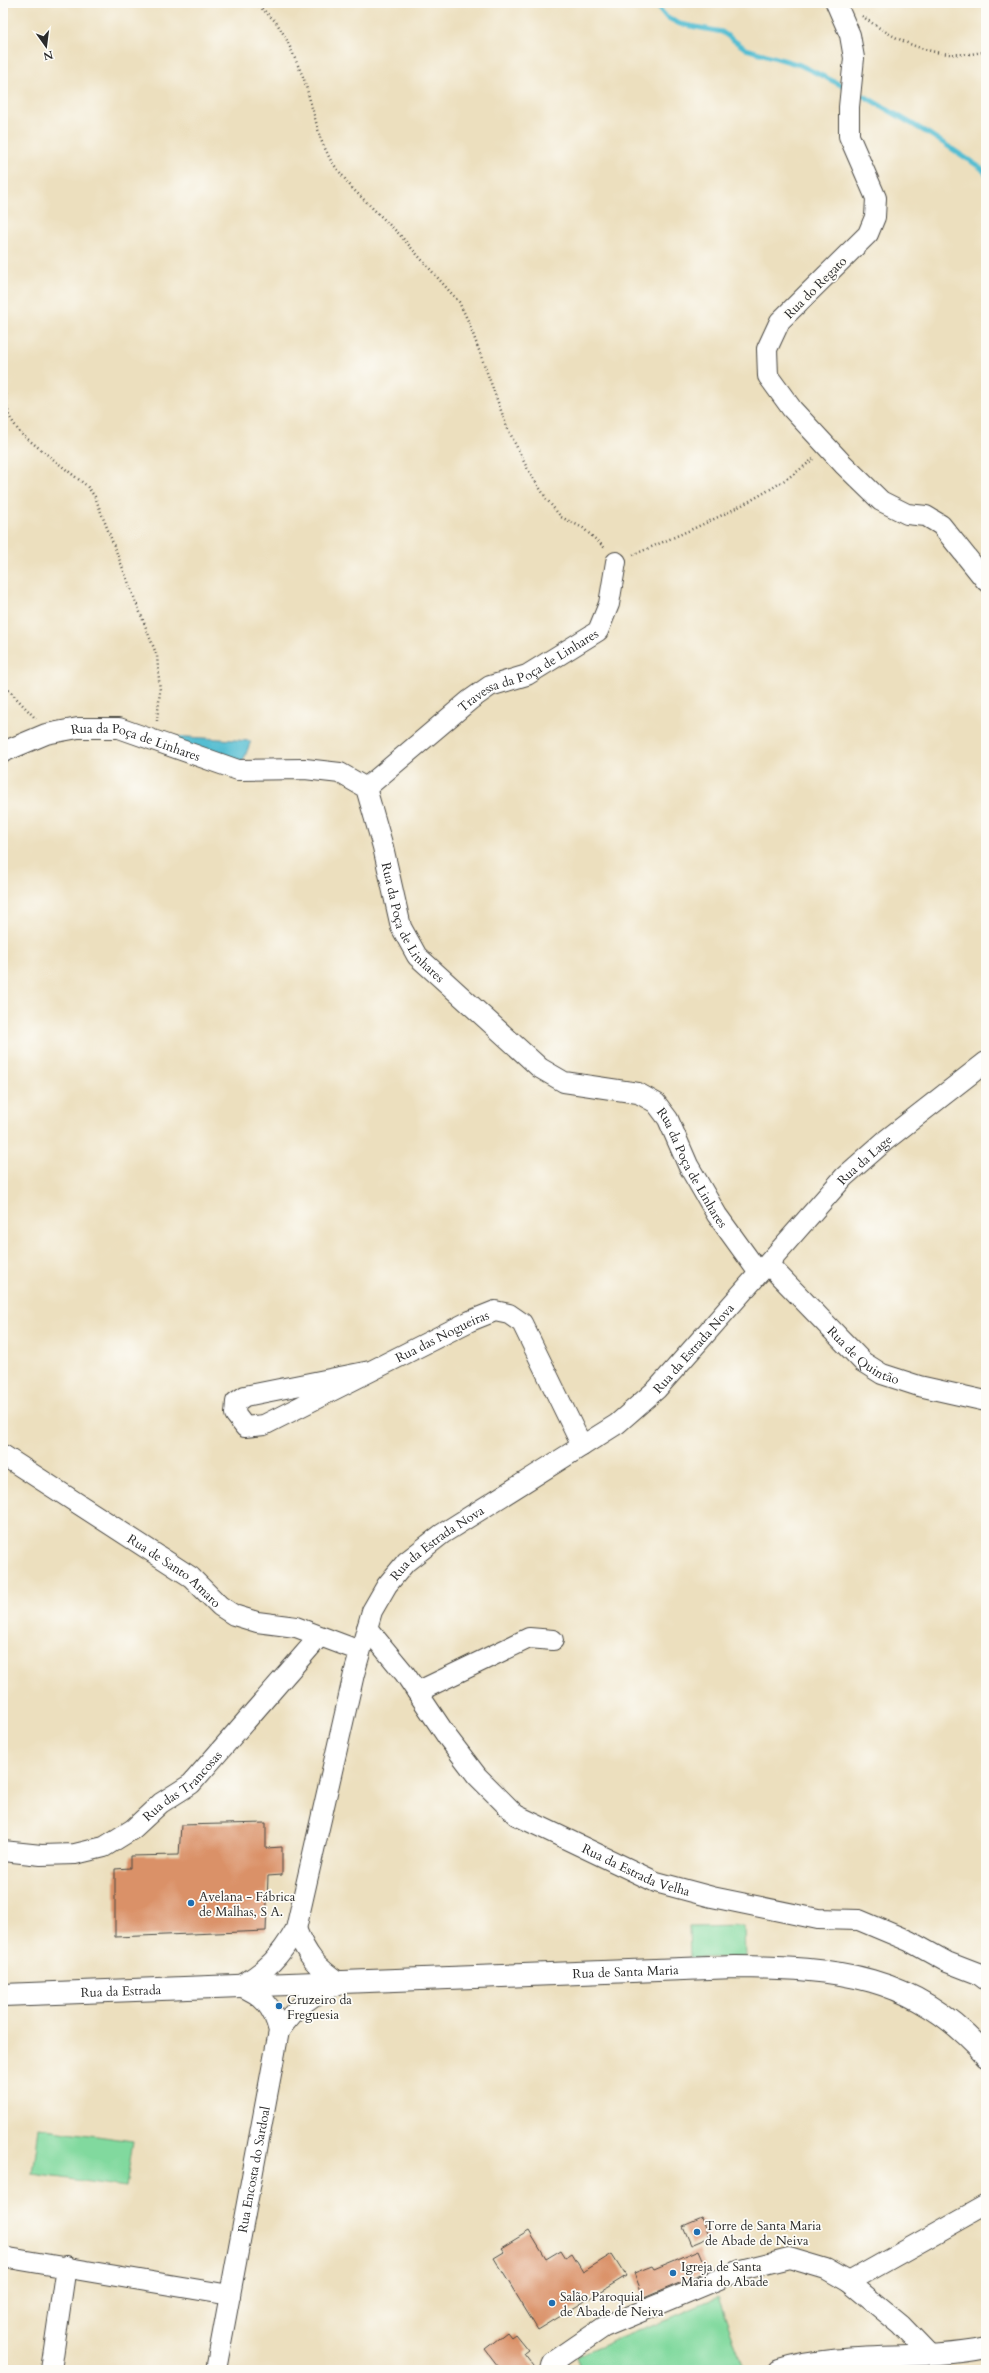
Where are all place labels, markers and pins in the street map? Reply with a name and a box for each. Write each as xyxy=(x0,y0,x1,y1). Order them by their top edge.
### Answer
place label: Avelana - Fábrica de Malhas, S A. xyxy=(199,1888,296,1921)
marker: Avelana - Fábrica de Malhas, S A. xyxy=(186,1898,196,1908)
place label: Cruzeiro da Freguesia xyxy=(287,1991,352,2024)
marker: Cruzeiro da Freguesia xyxy=(274,2001,284,2011)
place label: Torre de Santa Maria de Abade de Neiva xyxy=(705,2217,822,2250)
marker: Torre de Santa Maria de Abade de Neiva xyxy=(692,2227,702,2237)
place label: Igreja de Santa Maria do Abade xyxy=(681,2258,769,2291)
marker: Igreja de Santa Maria do Abade xyxy=(668,2268,678,2278)
place label: Salão Paroquial de Abade de Neiva xyxy=(560,2288,664,2321)
marker: Salão Paroquial de Abade de Neiva xyxy=(547,2298,557,2308)

